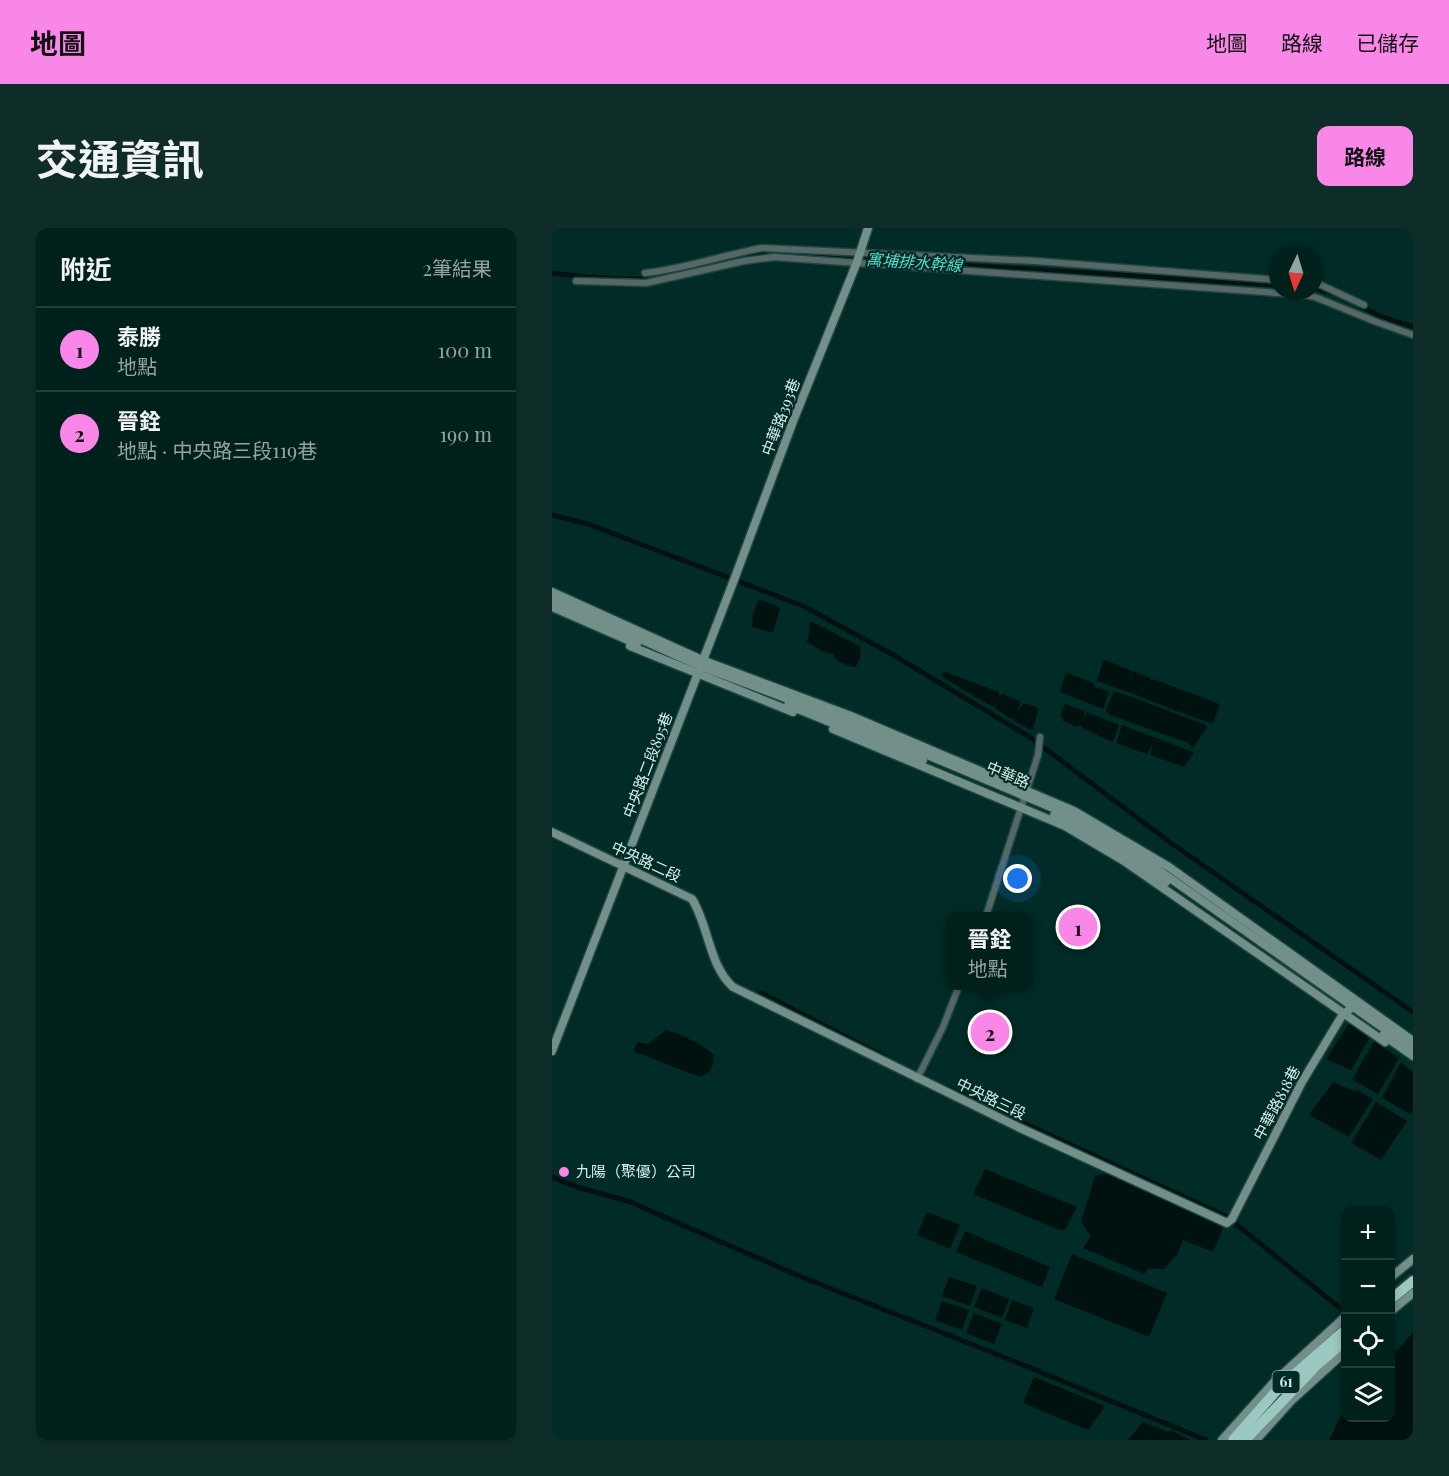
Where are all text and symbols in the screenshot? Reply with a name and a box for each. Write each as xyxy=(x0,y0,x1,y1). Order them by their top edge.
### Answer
text: 地圖 xyxy=(30,24,86,61)
text: 地圖 xyxy=(1206,28,1248,56)
text: 路線 xyxy=(1281,28,1323,56)
text: 已儲存 xyxy=(1356,28,1419,56)
button: 路線 xyxy=(1317,126,1413,186)
text: 交通資訊 xyxy=(36,130,204,186)
north arrow xyxy=(1269,246,1323,300)
water label: 寓埔排水幹線 xyxy=(865,248,965,275)
text: 附近 xyxy=(60,251,112,286)
text: 2筆結果 xyxy=(422,254,492,281)
text: 泰勝 xyxy=(117,321,161,351)
text: 1 xyxy=(76,336,83,363)
text: 100 m xyxy=(438,336,492,363)
text: 地點 xyxy=(117,352,157,379)
street label: 中華路393巷 xyxy=(756,375,804,458)
text: 晉銓 xyxy=(117,405,161,435)
text: 2 xyxy=(74,420,85,447)
text: 190 m xyxy=(440,420,492,447)
text: 地點 · 中央路三段119巷 xyxy=(117,436,317,463)
street label: 中央路二段895巷 xyxy=(618,709,676,820)
street label: 中華路 xyxy=(984,756,1033,792)
street label: 中央路二段 xyxy=(608,836,685,886)
your location xyxy=(1003,864,1032,893)
pin: 1 xyxy=(1058,904,1098,950)
popup xyxy=(946,912,1033,990)
text: 晉銓 xyxy=(967,923,1012,953)
text: 地點 xyxy=(967,954,1007,981)
pin: 2 xyxy=(970,1010,1010,1054)
street label: 中華路818巷 xyxy=(1248,1062,1304,1143)
street label: 中央路三段 xyxy=(953,1073,1030,1124)
place label: 九陽（聚優）公司 xyxy=(576,1161,696,1181)
marker: 九陽（聚優）公司 xyxy=(557,1165,571,1179)
map controls xyxy=(1341,1206,1395,1422)
button: + xyxy=(1341,1206,1395,1260)
button: − xyxy=(1341,1260,1395,1314)
button: locate xyxy=(1341,1314,1395,1368)
button: layers xyxy=(1341,1368,1395,1422)
road number: 61 xyxy=(1272,1371,1300,1393)

